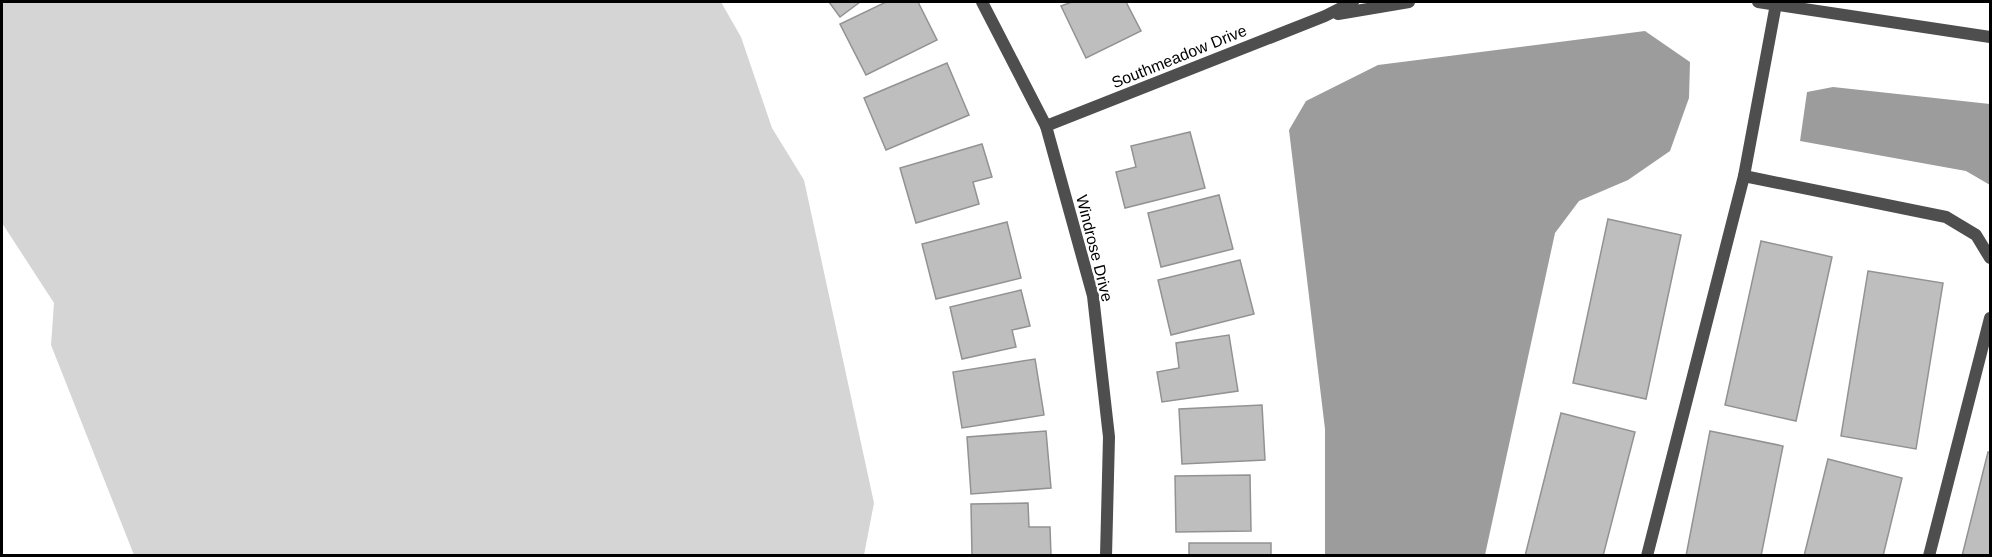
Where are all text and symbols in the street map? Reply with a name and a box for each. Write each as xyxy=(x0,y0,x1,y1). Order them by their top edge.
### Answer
street label: Southmeadow Drive xyxy=(1109,22,1249,91)
street label: Windrose Drive xyxy=(1073,193,1116,303)

